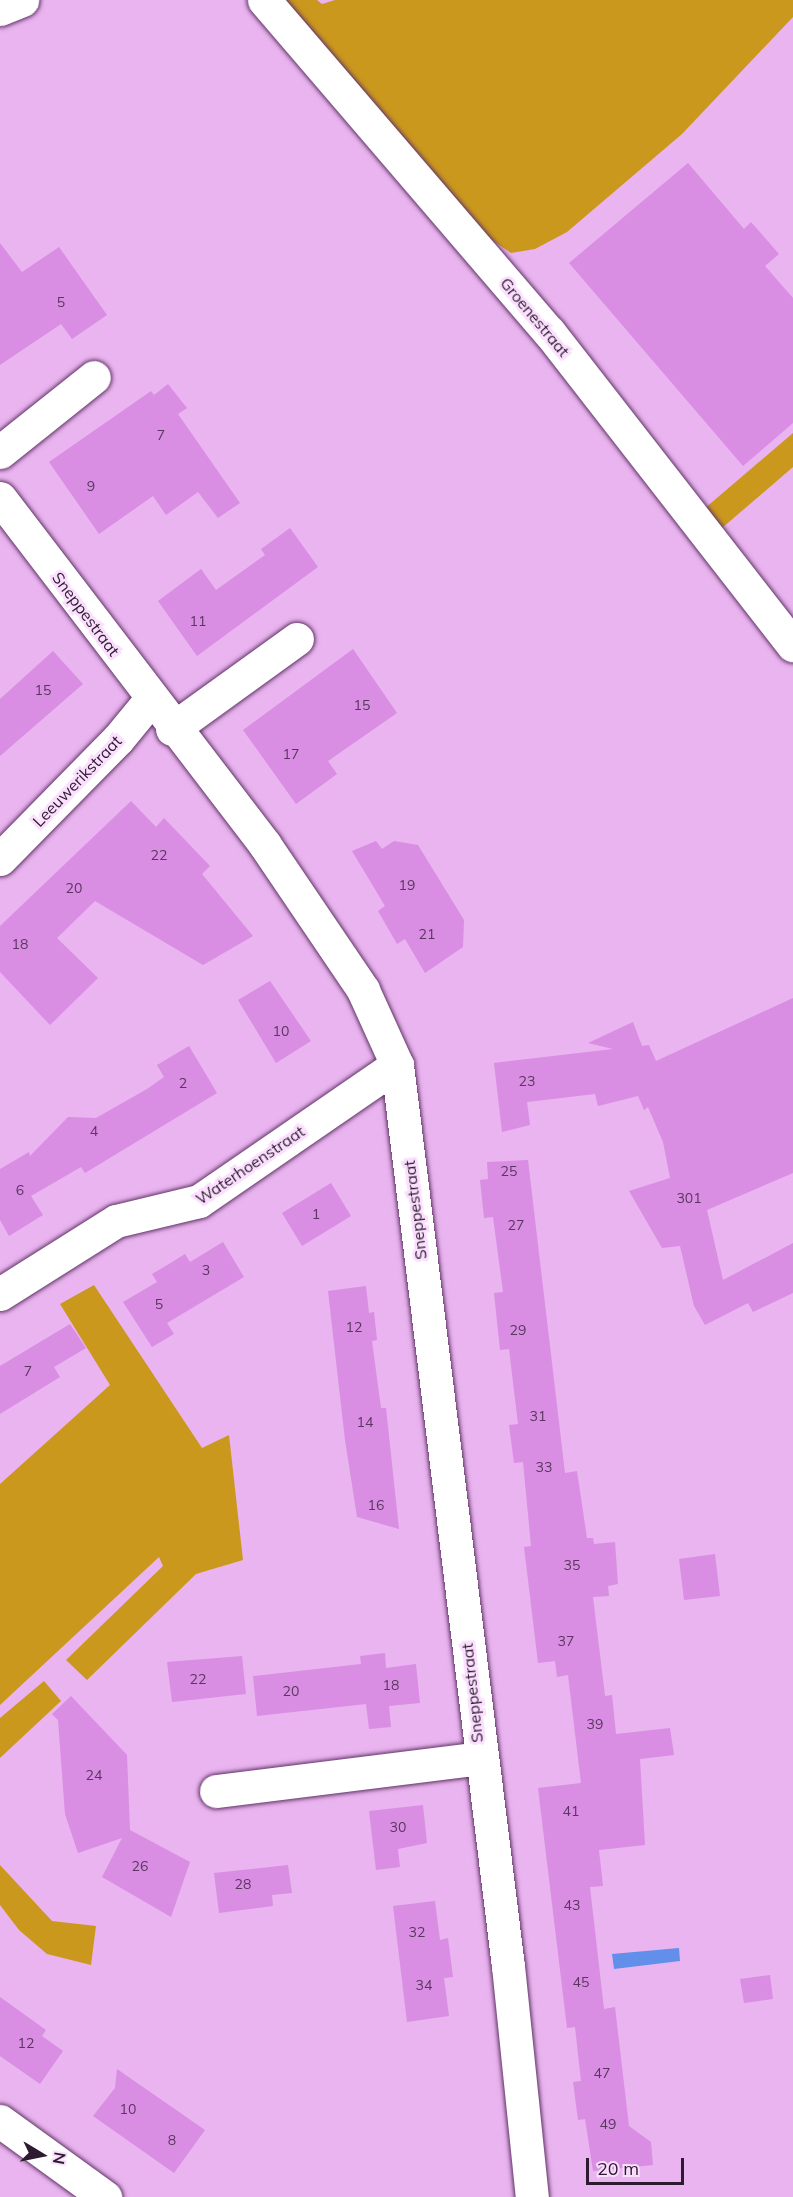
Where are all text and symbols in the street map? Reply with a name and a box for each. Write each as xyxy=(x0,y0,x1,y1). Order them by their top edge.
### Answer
street label: Groenestraat xyxy=(496,274,574,360)
house number: 5 xyxy=(57,294,65,310)
house number: 7 xyxy=(157,427,165,443)
house number: 9 xyxy=(87,478,95,494)
street label: Sneppestraat xyxy=(48,568,124,660)
house number: 11 xyxy=(190,613,206,629)
house number: 15 xyxy=(35,682,51,698)
house number: 15 xyxy=(354,697,370,713)
street label: Leeuwerikstraat xyxy=(29,731,125,831)
house number: 17 xyxy=(283,746,299,762)
house number: 22 xyxy=(151,847,167,863)
house number: 19 xyxy=(399,877,415,893)
house number: 20 xyxy=(66,880,82,896)
house number: 21 xyxy=(419,926,435,942)
house number: 18 xyxy=(12,936,28,952)
house number: 10 xyxy=(273,1023,289,1039)
house number: 23 xyxy=(519,1073,535,1089)
house number: 2 xyxy=(179,1075,187,1091)
street label: Waterhoenstraat xyxy=(192,1122,308,1208)
house number: 4 xyxy=(90,1123,98,1139)
street label: Sneppestraat xyxy=(399,1159,431,1261)
house number: 25 xyxy=(501,1163,517,1179)
house number: 6 xyxy=(16,1182,24,1198)
house number: 301 xyxy=(676,1190,702,1206)
house number: 1 xyxy=(312,1206,320,1222)
house number: 27 xyxy=(508,1217,524,1233)
house number: 3 xyxy=(202,1262,210,1278)
house number: 5 xyxy=(155,1296,163,1312)
house number: 12 xyxy=(346,1319,362,1335)
house number: 29 xyxy=(510,1322,526,1338)
house number: 7 xyxy=(24,1363,32,1379)
house number: 31 xyxy=(530,1408,546,1424)
house number: 14 xyxy=(357,1414,373,1430)
house number: 33 xyxy=(536,1459,552,1475)
house number: 16 xyxy=(368,1497,384,1513)
house number: 35 xyxy=(564,1557,580,1573)
house number: 37 xyxy=(558,1633,574,1649)
street label: Sneppestraat xyxy=(457,1642,487,1744)
house number: 22 xyxy=(190,1671,206,1687)
house number: 18 xyxy=(383,1677,399,1693)
house number: 20 xyxy=(283,1683,299,1699)
house number: 39 xyxy=(587,1716,603,1732)
house number: 24 xyxy=(86,1767,102,1783)
house number: 41 xyxy=(563,1803,579,1819)
house number: 30 xyxy=(390,1819,406,1835)
house number: 26 xyxy=(132,1858,148,1874)
house number: 28 xyxy=(235,1876,251,1892)
house number: 43 xyxy=(564,1897,580,1913)
house number: 32 xyxy=(409,1924,425,1940)
house number: 45 xyxy=(573,1974,589,1990)
house number: 34 xyxy=(416,1977,432,1993)
house number: 12 xyxy=(18,2035,34,2051)
house number: 47 xyxy=(594,2065,610,2081)
house number: 10 xyxy=(120,2101,136,2117)
house number: 49 xyxy=(600,2116,616,2132)
north arrow xyxy=(12,2125,72,2185)
house number: 8 xyxy=(168,2132,176,2148)
scale bar xyxy=(589,2146,686,2184)
text: N xyxy=(49,2150,71,2166)
text: 20 m xyxy=(597,2157,639,2180)

